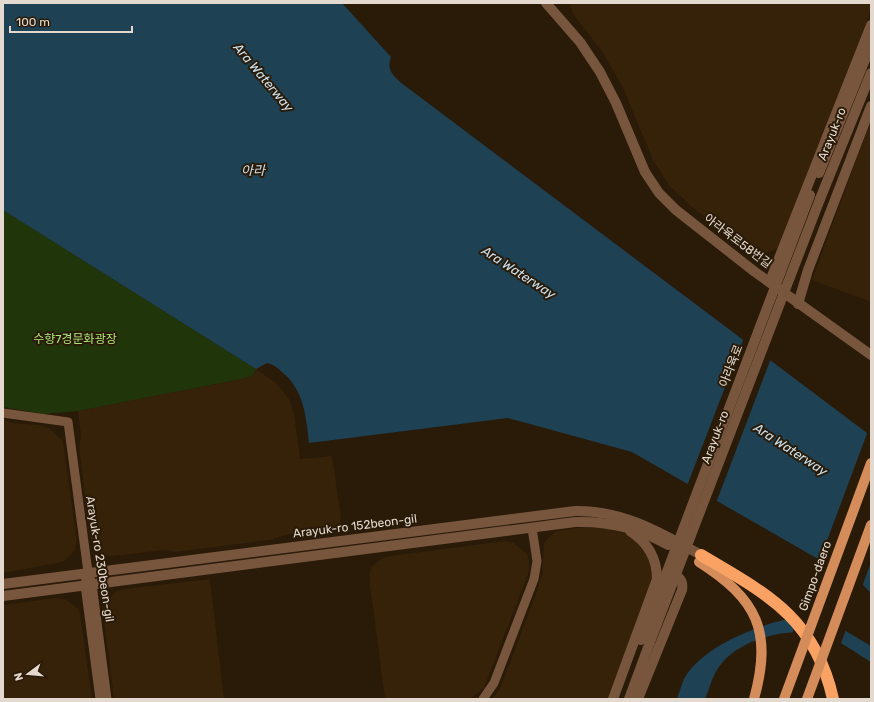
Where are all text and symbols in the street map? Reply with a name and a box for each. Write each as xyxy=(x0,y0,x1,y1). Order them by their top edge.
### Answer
scale bar xyxy=(10,8,132,34)
text: 100 m xyxy=(16,15,50,29)
water label: Ara Waterway xyxy=(230,39,297,115)
street label: Arayuk-ro xyxy=(815,105,849,162)
water label: 아라 xyxy=(241,163,267,178)
street label: 아라육로58번길 xyxy=(701,211,775,271)
water label: Ara Waterway xyxy=(478,242,559,302)
park label: 수향7경문화광장 xyxy=(33,332,117,346)
street label: 아라육로 xyxy=(717,343,745,389)
street label: Arayuk-ro xyxy=(698,408,732,465)
water label: Ara Waterway xyxy=(750,419,831,479)
street label: Arayuk-ro 230beon-gil xyxy=(83,495,117,623)
street label: Arayuk-ro 152beon-gil xyxy=(292,511,418,541)
street label: Gimpo-daero xyxy=(796,539,834,613)
north arrow xyxy=(8,654,48,694)
text: N xyxy=(12,671,26,682)

